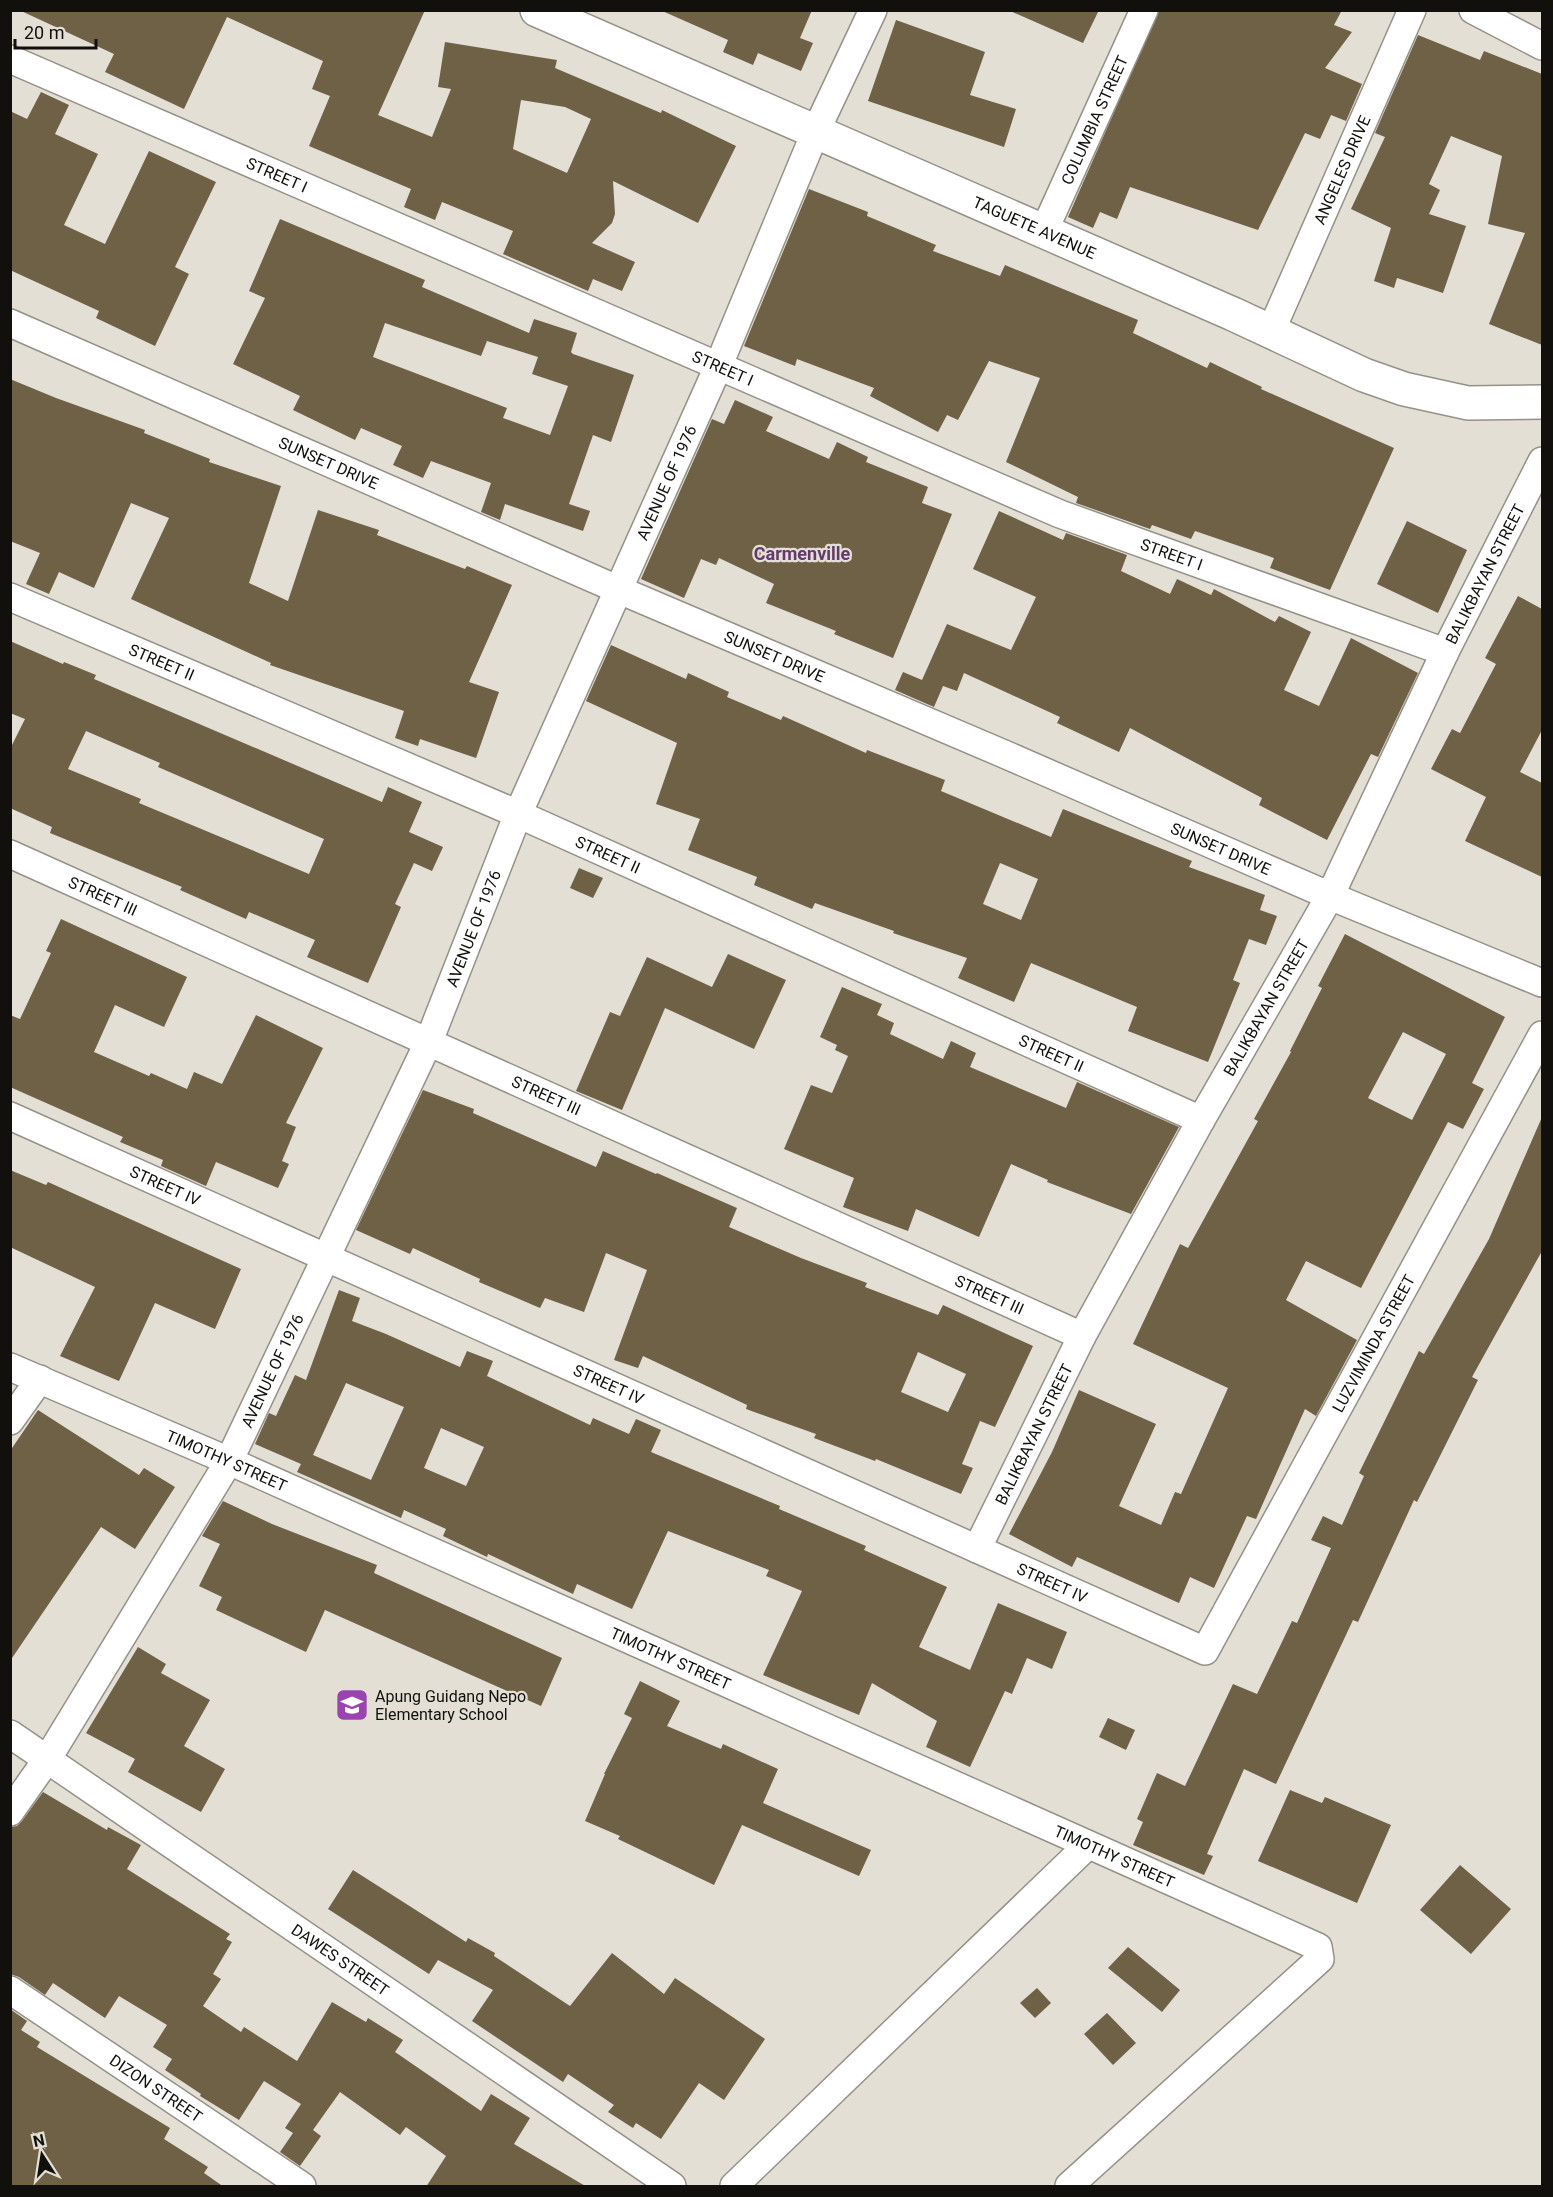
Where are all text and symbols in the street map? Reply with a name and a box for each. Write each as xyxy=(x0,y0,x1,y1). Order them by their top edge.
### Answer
scale bar xyxy=(15,12,96,50)
text: 20 m xyxy=(24,22,64,43)
street label: COLUMBIA STREET xyxy=(1057,52,1132,188)
street label: ANGELES DRIVE xyxy=(1310,113,1374,227)
street label: STREET I xyxy=(243,154,310,197)
street label: TAGUETE AVENUE xyxy=(970,193,1099,263)
street label: STREET I xyxy=(689,347,756,390)
street label: AVENUE OF 1976 xyxy=(633,422,701,543)
street label: SUNSET DRIVE xyxy=(276,433,381,493)
street label: BALIKBAYAN STREET xyxy=(1442,500,1529,647)
street label: STREET I xyxy=(1138,535,1205,574)
district label: Carmenville xyxy=(754,543,851,564)
street label: SUNSET DRIVE xyxy=(721,627,827,686)
street label: STREET II xyxy=(126,640,197,685)
street label: SUNSET DRIVE xyxy=(1168,819,1274,879)
street label: STREET II xyxy=(572,832,643,878)
street label: AVENUE OF 1976 xyxy=(442,867,505,990)
street label: STREET III xyxy=(65,873,140,920)
street label: BALIKBAYAN STREET xyxy=(1219,936,1313,1079)
street label: STREET II xyxy=(1016,1031,1087,1076)
street label: STREET III xyxy=(509,1072,584,1119)
street label: STREET IV xyxy=(127,1162,203,1210)
street label: STREET III xyxy=(952,1271,1027,1319)
street label: LUZVIMINDA STREET xyxy=(1328,1271,1419,1416)
street label: AVENUE OF 1976 xyxy=(237,1311,308,1431)
street label: BALIKBAYAN STREET xyxy=(991,1360,1077,1508)
street label: STREET IV xyxy=(570,1361,647,1409)
street label: TIMOTHY STREET xyxy=(163,1426,290,1496)
street label: STREET IV xyxy=(1014,1559,1090,1607)
street label: TIMOTHY STREET xyxy=(607,1623,734,1694)
school or university icon: Apung Guidang Nepo Elementary School xyxy=(334,1687,370,1723)
place label: Apung Guidang Nepo Elementary School xyxy=(375,1687,526,1724)
street label: TIMOTHY STREET xyxy=(1051,1822,1178,1892)
street label: DAWES STREET xyxy=(288,1920,393,2000)
street label: DIZON STREET xyxy=(106,2051,206,2127)
north arrow xyxy=(12,2125,72,2185)
text: N xyxy=(31,2130,46,2151)

